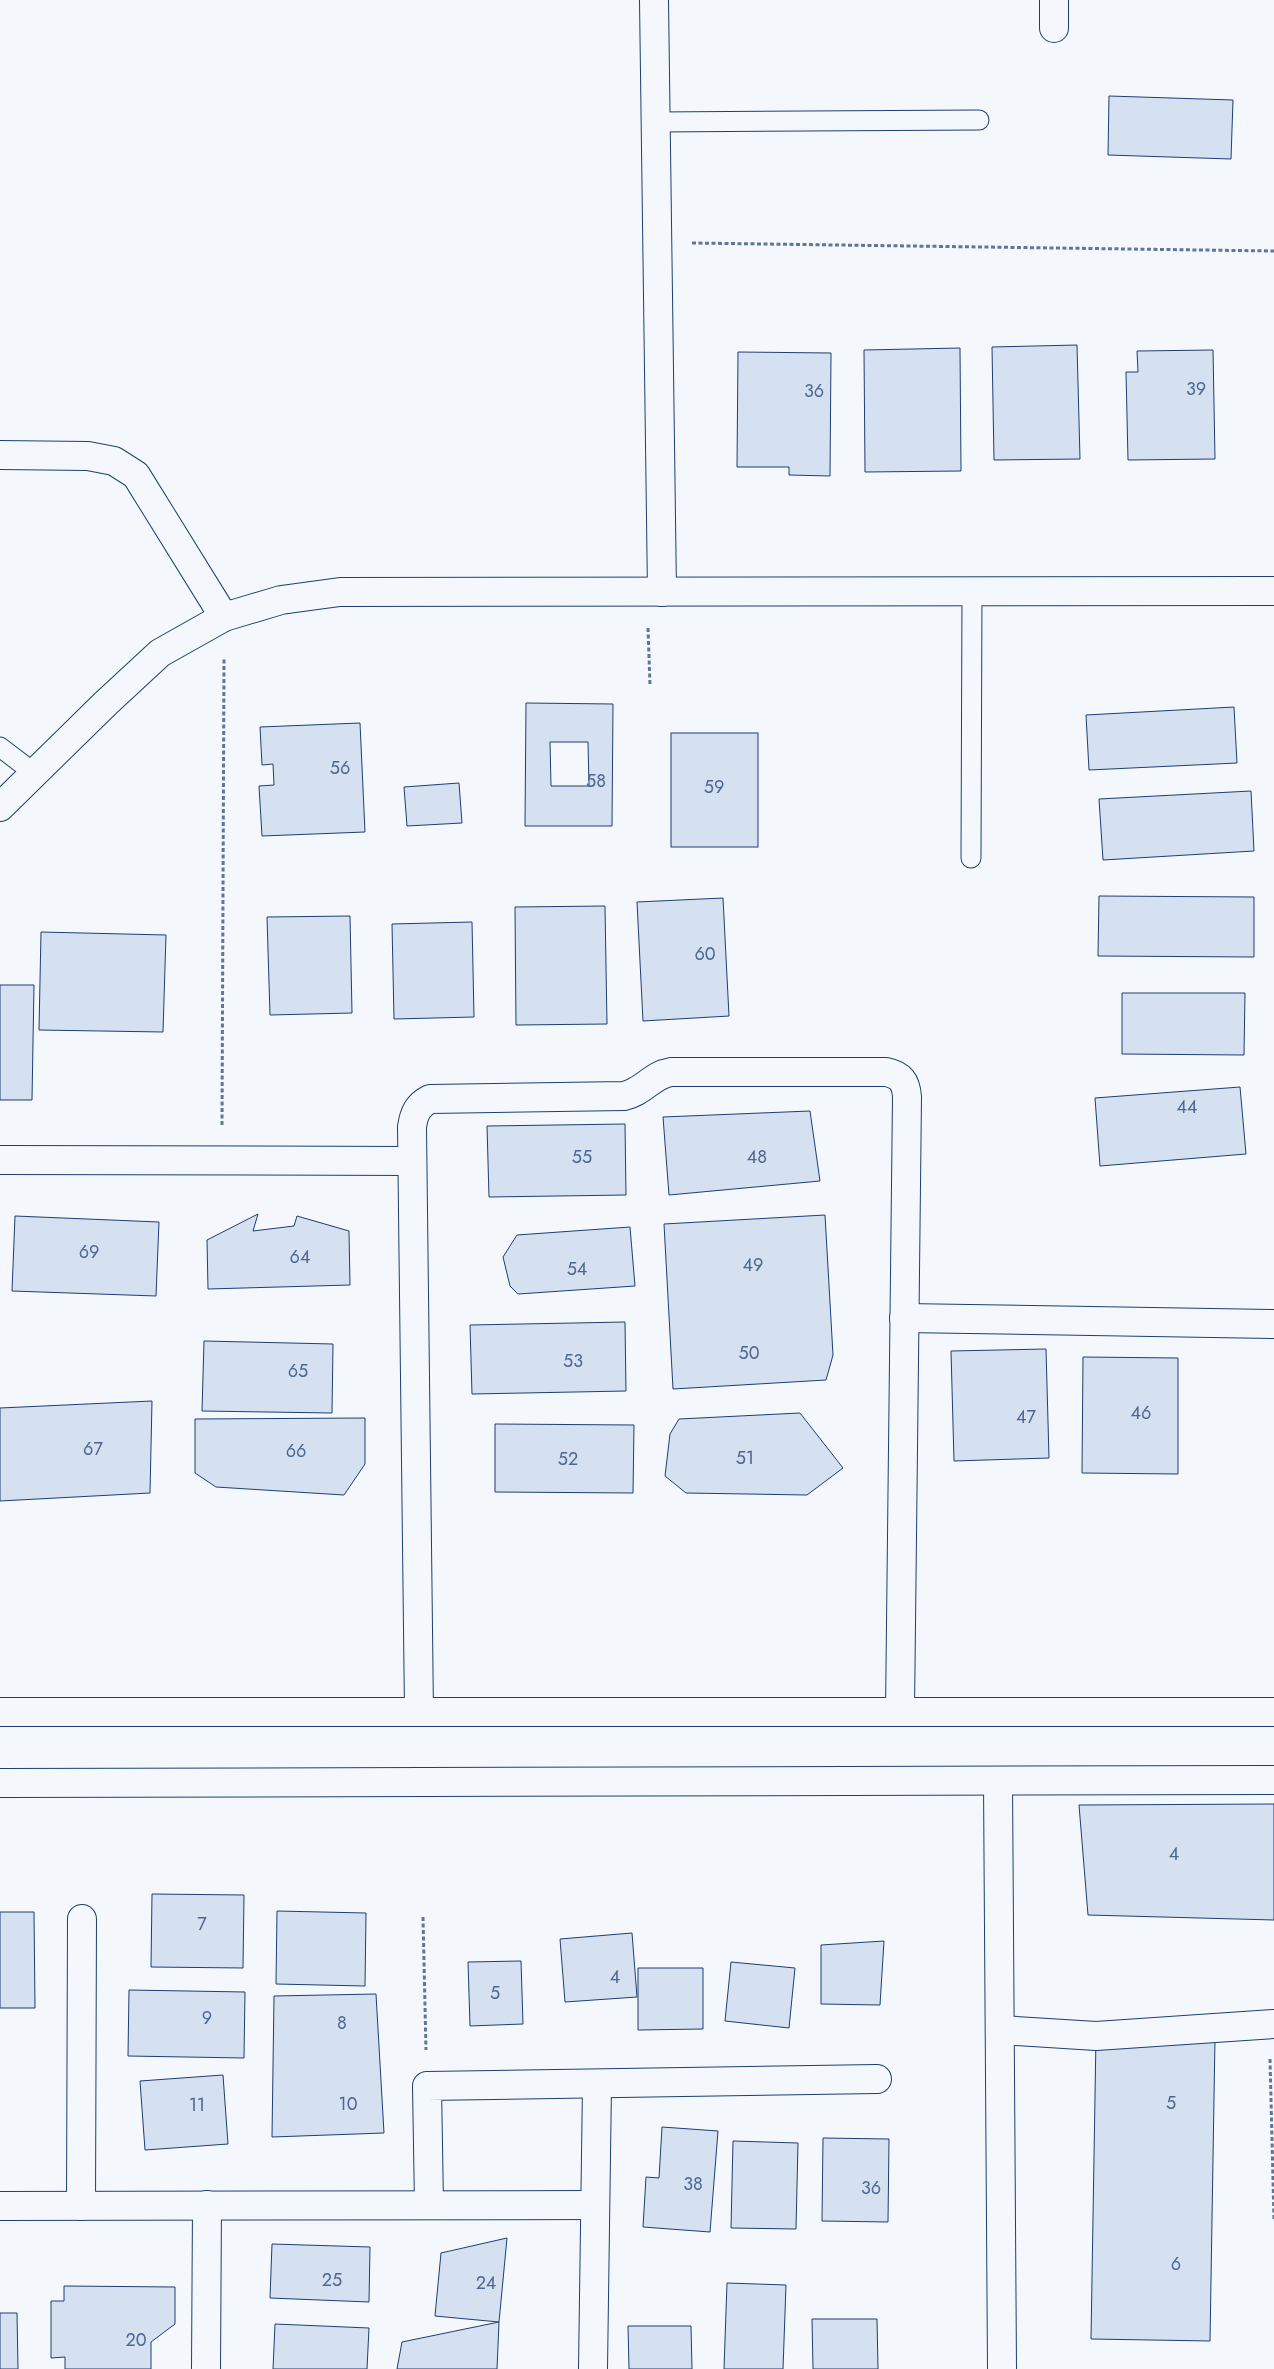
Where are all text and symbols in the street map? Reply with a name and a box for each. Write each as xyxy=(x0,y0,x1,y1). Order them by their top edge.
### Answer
house number: 39 xyxy=(1186,376,1206,402)
house number: 36 xyxy=(804,378,824,404)
house number: 56 xyxy=(330,755,350,781)
house number: 58 xyxy=(586,768,606,794)
house number: 59 xyxy=(704,774,724,800)
house number: 60 xyxy=(694,941,716,967)
house number: 44 xyxy=(1177,1094,1198,1120)
house number: 55 xyxy=(572,1144,592,1170)
house number: 48 xyxy=(747,1144,767,1170)
house number: 69 xyxy=(79,1239,99,1265)
house number: 64 xyxy=(290,1244,310,1270)
house number: 49 xyxy=(743,1252,763,1278)
house number: 54 xyxy=(567,1256,587,1282)
house number: 50 xyxy=(739,1340,760,1366)
house number: 53 xyxy=(563,1348,583,1374)
house number: 65 xyxy=(288,1358,308,1384)
house number: 46 xyxy=(1131,1400,1151,1426)
house number: 47 xyxy=(1016,1404,1037,1430)
house number: 67 xyxy=(83,1436,103,1462)
house number: 66 xyxy=(286,1438,306,1464)
house number: 51 xyxy=(736,1445,754,1471)
house number: 52 xyxy=(558,1446,578,1472)
house number: 4 xyxy=(1169,1841,1179,1867)
house number: 7 xyxy=(197,1911,207,1937)
house number: 4 xyxy=(610,1964,620,1990)
house number: 5 xyxy=(490,1980,500,2006)
house number: 9 xyxy=(202,2005,212,2031)
house number: 8 xyxy=(337,2010,347,2036)
house number: 5 xyxy=(1166,2090,1176,2116)
house number: 10 xyxy=(339,2091,358,2117)
house number: 11 xyxy=(189,2092,205,2118)
house number: 38 xyxy=(683,2171,703,2197)
house number: 36 xyxy=(861,2175,881,2201)
house number: 6 xyxy=(1171,2251,1181,2277)
house number: 25 xyxy=(322,2267,342,2293)
house number: 24 xyxy=(476,2270,496,2296)
house number: 20 xyxy=(125,2327,147,2353)

